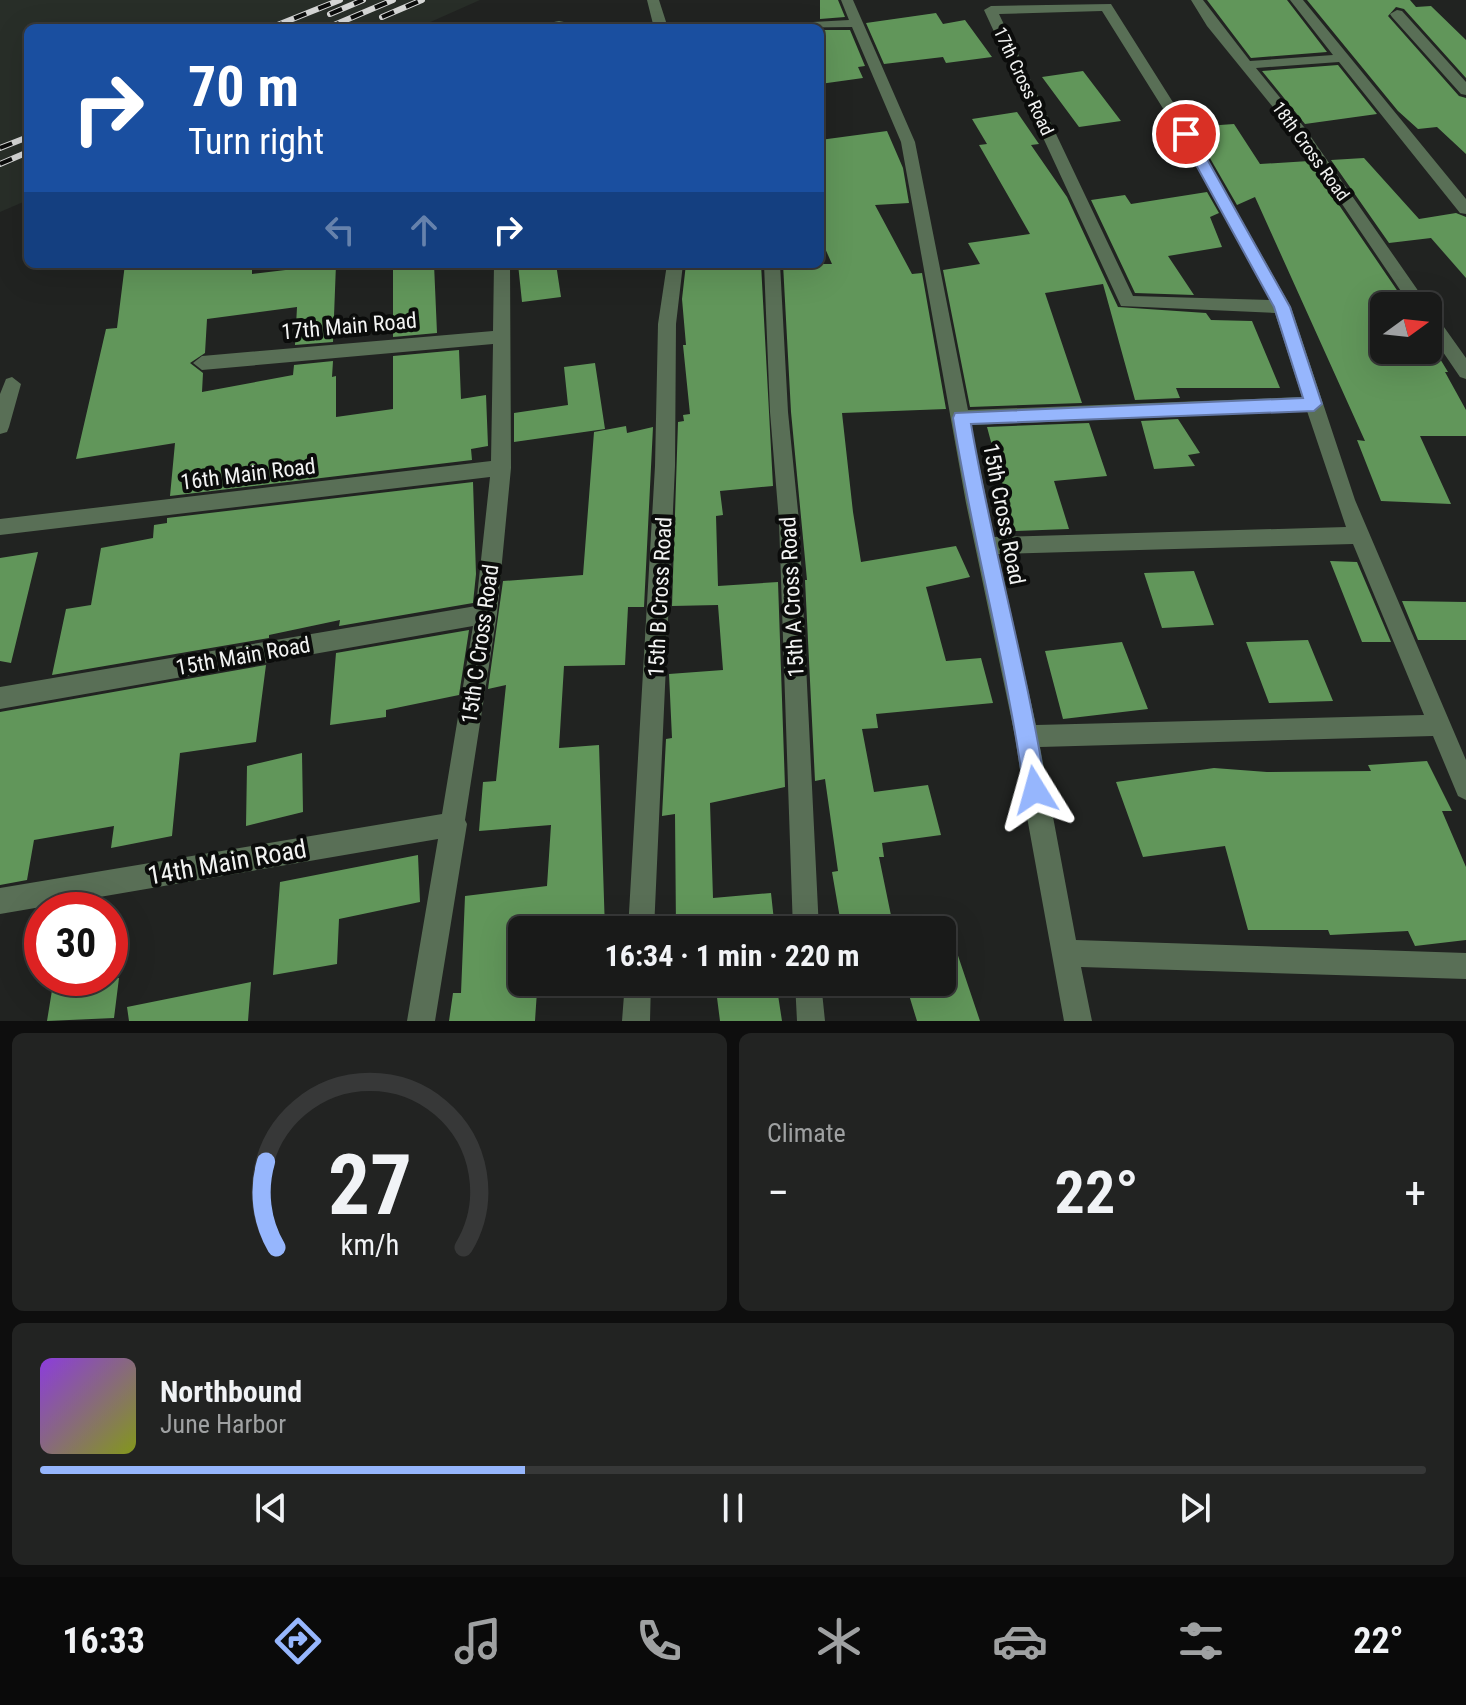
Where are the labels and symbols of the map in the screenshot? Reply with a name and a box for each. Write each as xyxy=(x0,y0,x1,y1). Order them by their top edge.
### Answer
street label: 17th Cross Road xyxy=(990,23,1058,139)
street label: 18th Cross Road xyxy=(1268,97,1354,205)
pin xyxy=(1152,100,1220,168)
north arrow xyxy=(1370,292,1442,364)
street label: 17th Main Road xyxy=(280,308,418,344)
street label: 15th Cross Road xyxy=(978,441,1030,587)
street label: 16th Main Road xyxy=(179,453,317,495)
street label: 15th B Cross Road xyxy=(643,516,677,678)
street label: 15th A Cross Road xyxy=(775,516,809,678)
street label: 15th C Cross Road xyxy=(456,563,504,725)
street label: 15th Main Road xyxy=(174,632,312,680)
position arrow xyxy=(993,748,1077,832)
street label: 14th Main Road xyxy=(145,833,309,891)
speed limit sign: 30 xyxy=(24,892,128,996)

